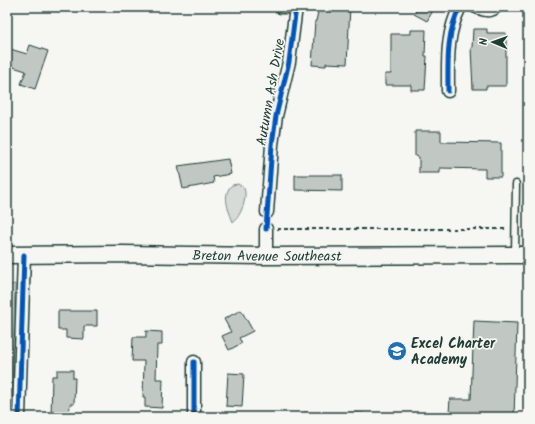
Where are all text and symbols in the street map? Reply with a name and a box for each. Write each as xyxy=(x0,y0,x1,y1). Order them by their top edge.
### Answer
north arrow xyxy=(473,22,513,62)
street label: Autumn Ash Drive xyxy=(251,36,291,147)
text: N xyxy=(475,38,493,45)
street label: Breton Avenue Southeast xyxy=(192,245,342,268)
place label: Excel Charter Academy xyxy=(411,333,496,371)
school or university icon: Excel Charter Academy xyxy=(386,340,408,362)

